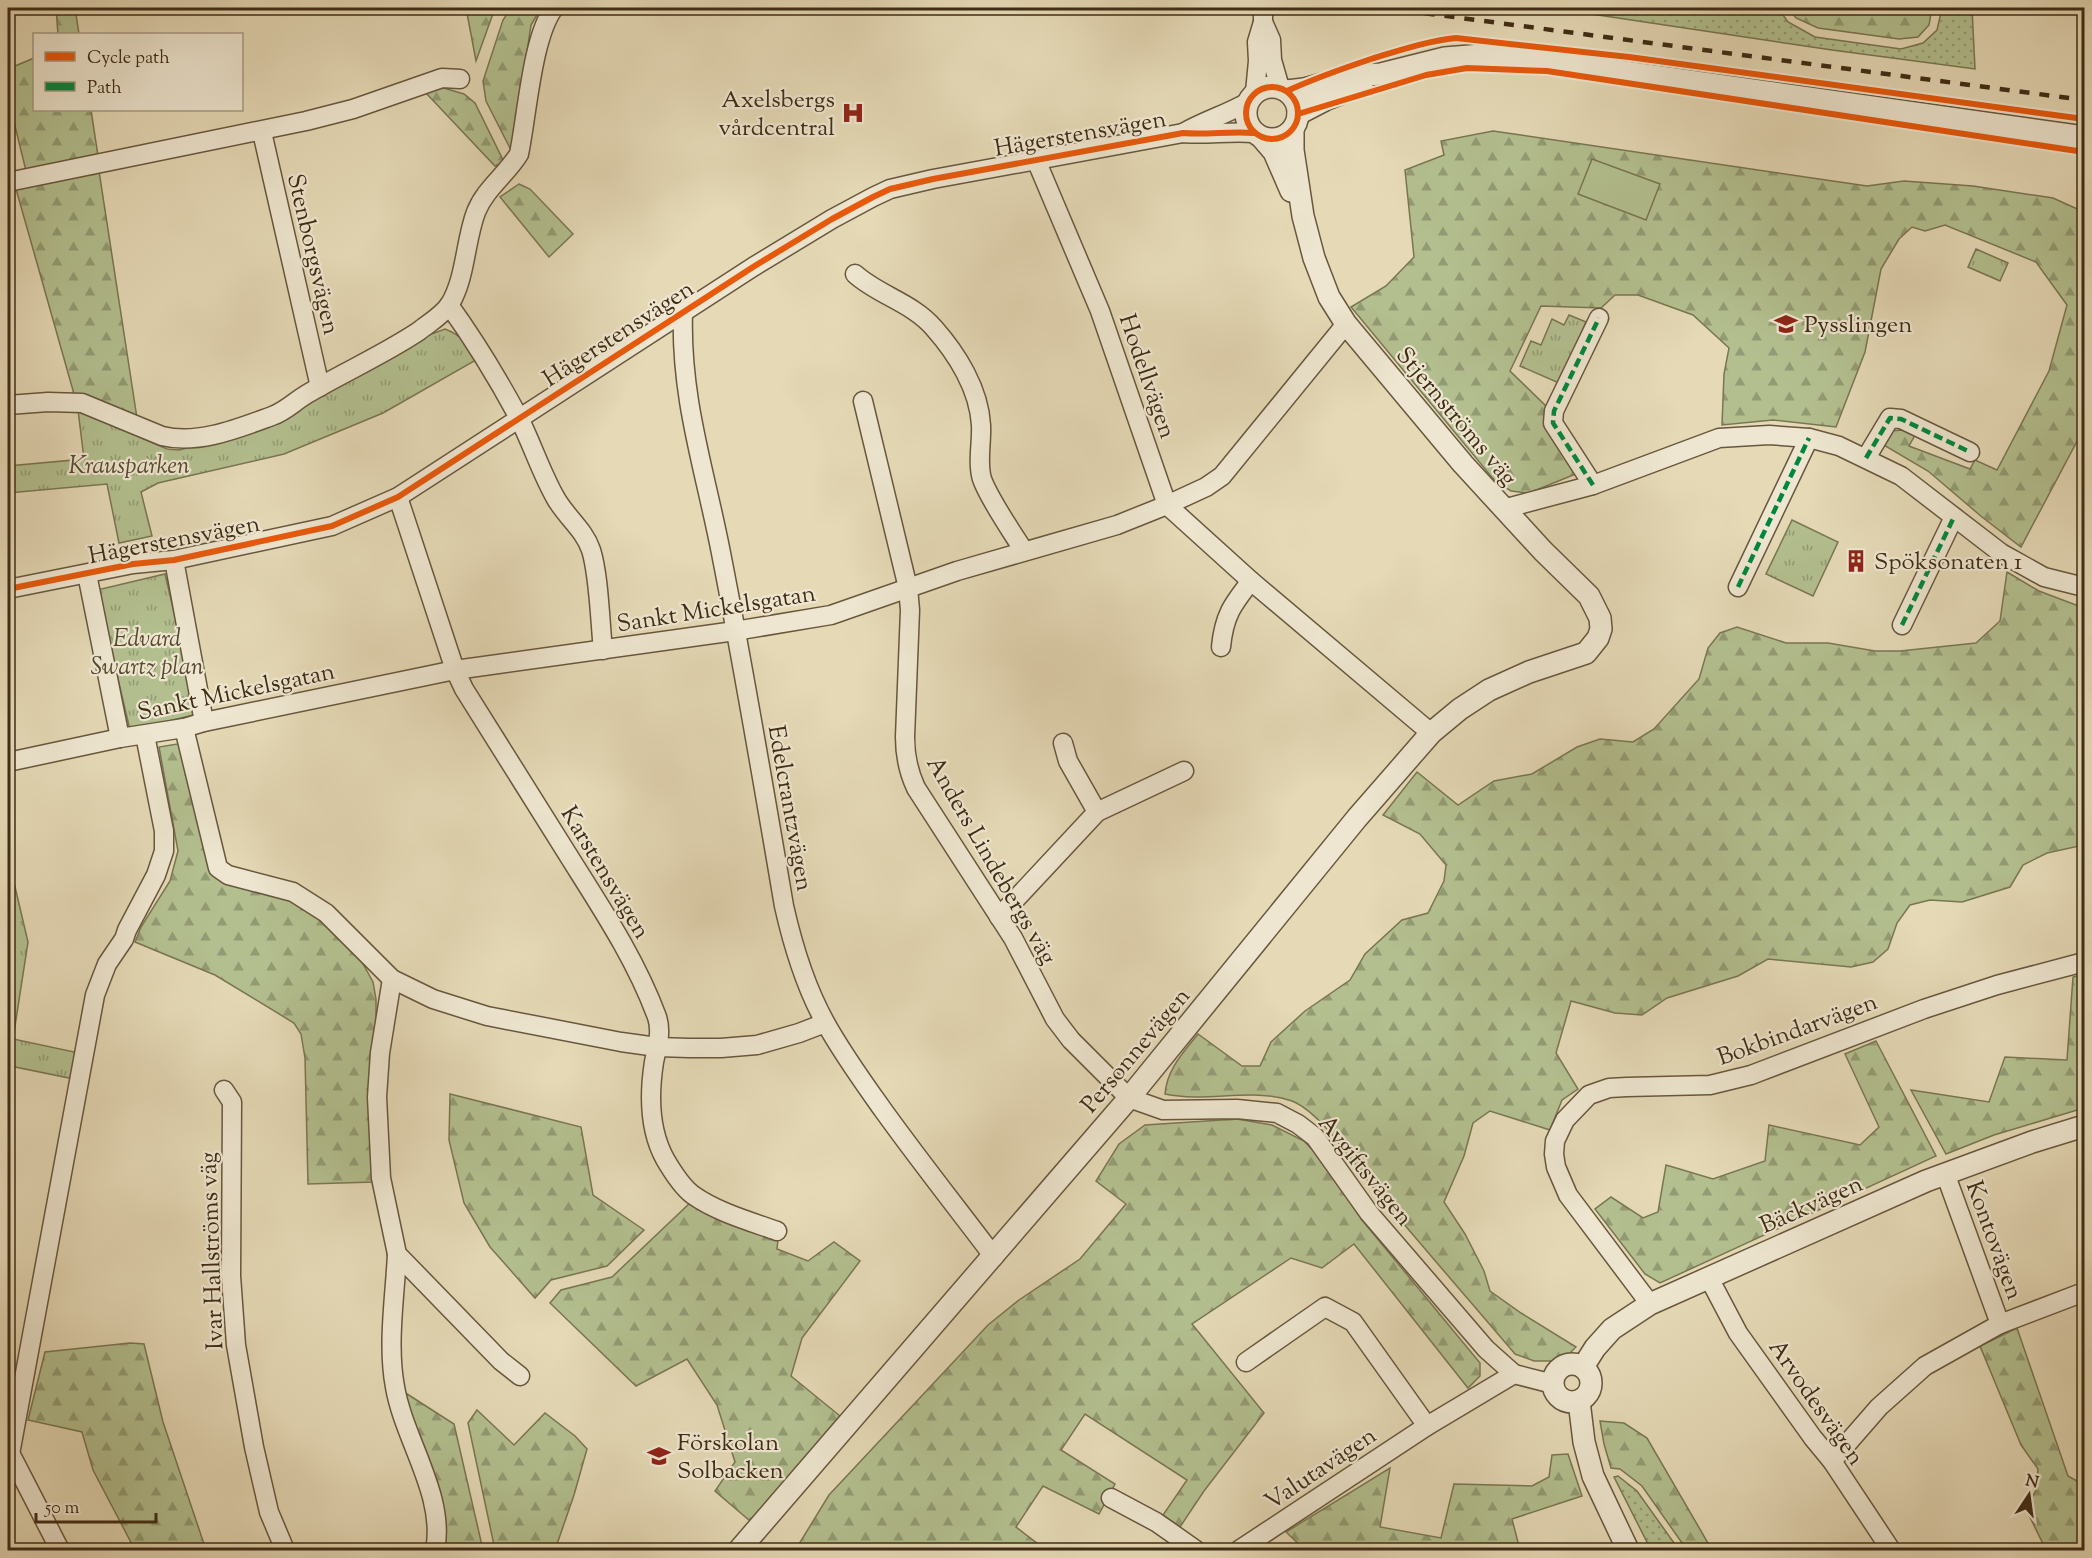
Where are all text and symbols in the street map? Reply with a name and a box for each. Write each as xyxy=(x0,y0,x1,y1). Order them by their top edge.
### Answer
legend xyxy=(33,33,243,111)
text: Cycle path xyxy=(87,46,170,72)
text: Path xyxy=(87,76,122,102)
place label: Axelsbergs vårdcentral xyxy=(718,84,835,146)
hospital icon: Axelsbergs vårdcentral xyxy=(840,100,866,126)
street label: Hägerstensvägen xyxy=(992,103,1169,167)
street label: Stenborgsvägen xyxy=(277,171,347,338)
street label: Hägerstensvägen xyxy=(537,273,701,396)
place label: Pysslingen xyxy=(1804,309,1912,343)
street label: Hodellvägen xyxy=(1109,310,1183,444)
school or university icon: Pysslingen xyxy=(1773,311,1799,337)
street label: Stjernströms väg xyxy=(1387,340,1524,495)
park label: Krausparken xyxy=(68,450,190,484)
street label: Hägerstensvägen xyxy=(86,508,263,574)
place label: Spöksonaten 1 xyxy=(1874,546,2022,580)
building icon: Spöksonaten 1 xyxy=(1843,548,1869,574)
street label: Sankt Mickelsgatan xyxy=(614,577,818,642)
park label: Edvard Swartz plan xyxy=(90,623,204,685)
street label: Sankt Mickelsgatan xyxy=(135,655,338,730)
street label: Edelcrantzvägen xyxy=(758,723,820,894)
street label: Anders Lindebergs väg xyxy=(917,751,1064,972)
street label: Karstensvägen xyxy=(551,800,657,946)
street label: Personnevägen xyxy=(1074,981,1199,1121)
street label: Bokbindarvägen xyxy=(1713,986,1883,1076)
street label: Avgiftsvägen xyxy=(1309,1108,1420,1234)
street label: Ivar Hallströms väg xyxy=(193,1151,233,1350)
street label: Bäckvägen xyxy=(1755,1168,1869,1244)
street label: Kontovägen xyxy=(1956,1176,2030,1305)
street label: Arvodesvägen xyxy=(1759,1333,1871,1473)
street label: Valutavägen xyxy=(1258,1420,1384,1520)
place label: Förskolan Solbacken xyxy=(677,1427,784,1489)
school or university icon: Förskolan Solbacken xyxy=(646,1443,672,1469)
north arrow xyxy=(1999,1465,2059,1525)
text: N xyxy=(2023,1470,2041,1496)
scale bar xyxy=(36,1486,156,1524)
text: 50 m xyxy=(44,1496,80,1522)

